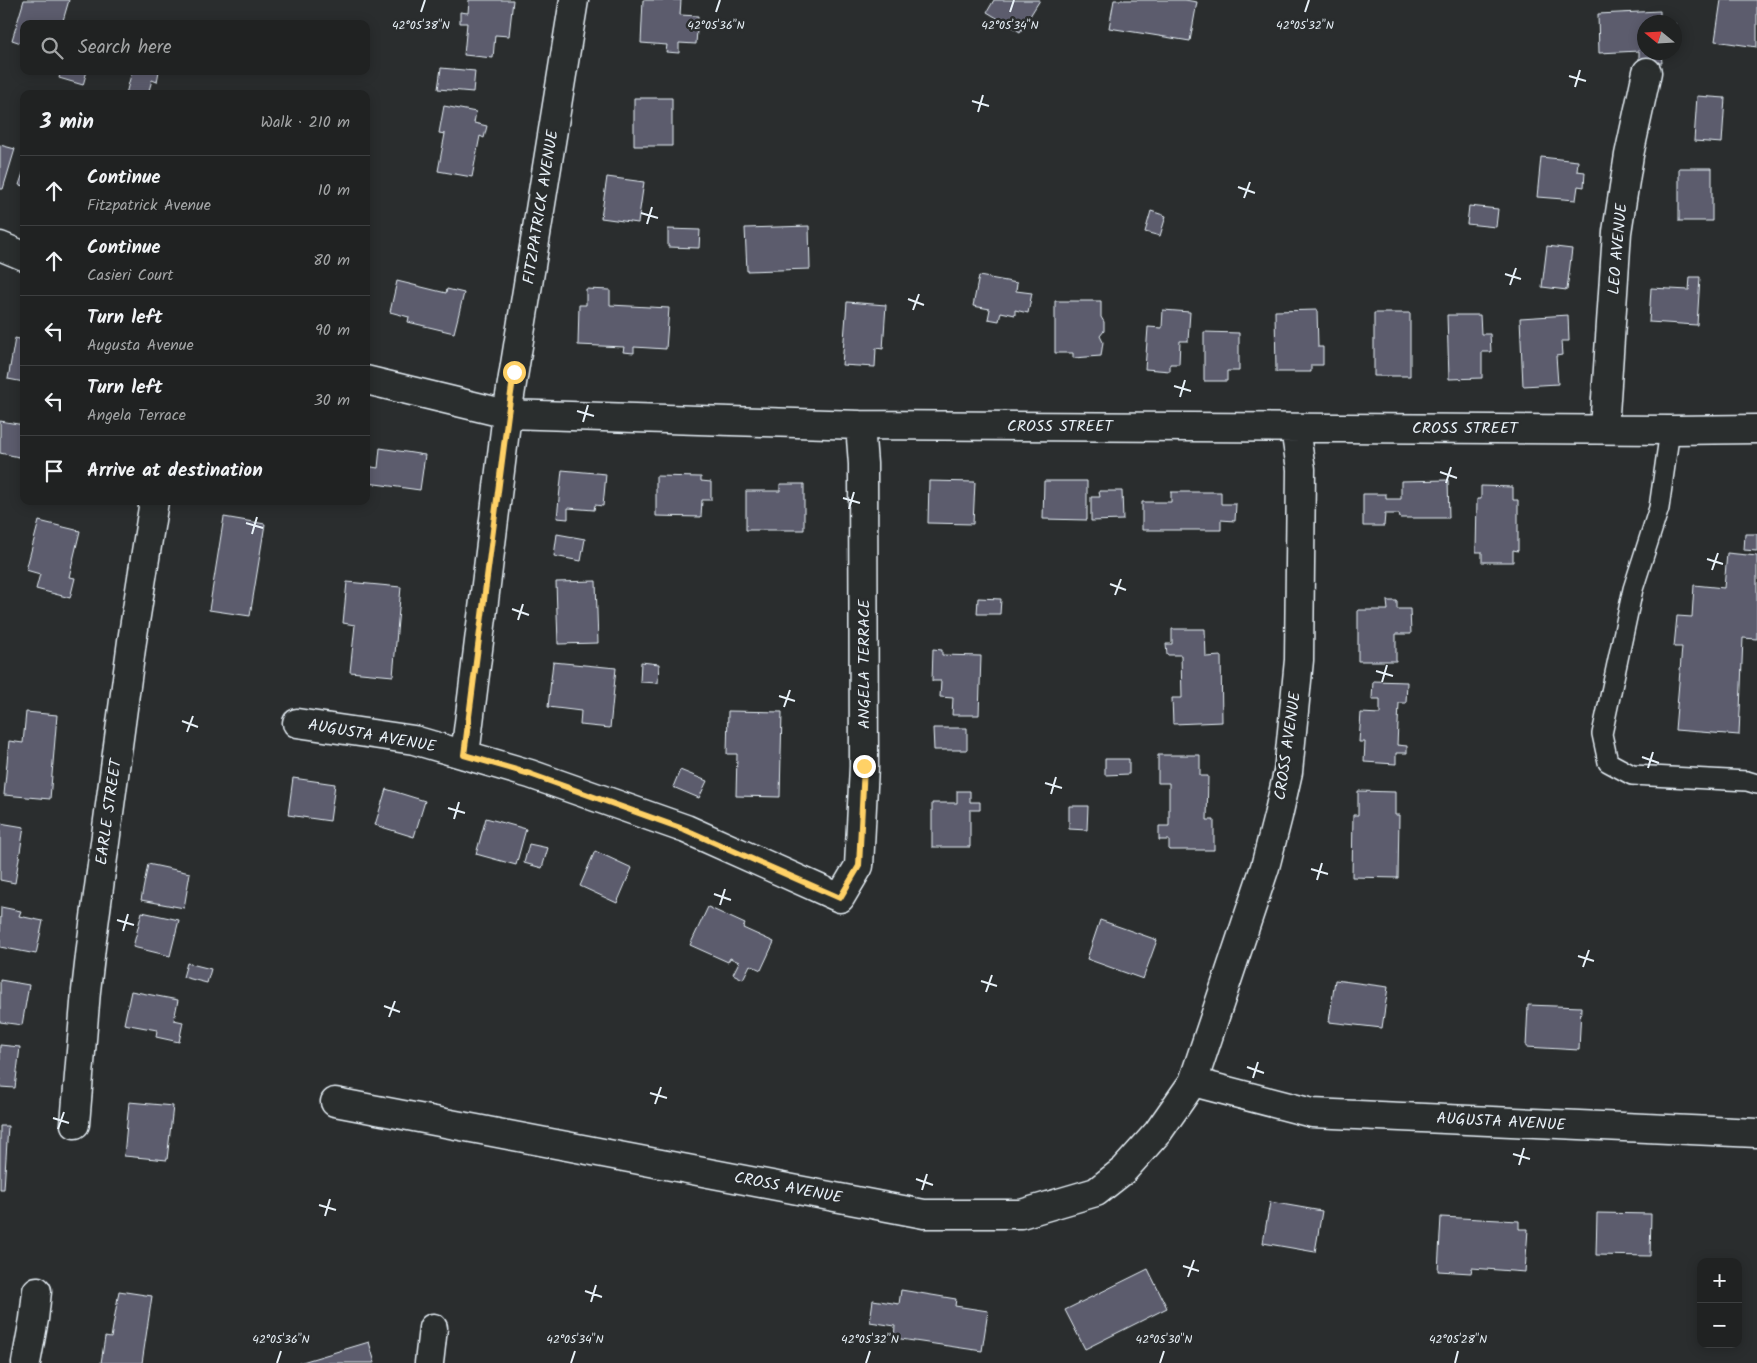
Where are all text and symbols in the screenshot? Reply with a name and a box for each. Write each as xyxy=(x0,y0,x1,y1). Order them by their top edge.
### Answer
north arrow xyxy=(1637,15,1682,60)
text: 42°05'38"N xyxy=(392,16,450,35)
text: 42°05'36"N xyxy=(687,16,745,35)
text: 42°05'34"N xyxy=(981,16,1039,35)
text: 42°05'32"N xyxy=(1276,16,1334,35)
search box xyxy=(20,20,370,75)
text: Search here xyxy=(78,33,172,63)
icon: search xyxy=(38,34,66,62)
text: 3 min xyxy=(40,106,94,139)
text: Walk · 210 m xyxy=(260,110,350,135)
street label: FITZPATRICK AVENUE xyxy=(516,127,566,286)
text: Continue xyxy=(87,163,160,193)
icon: ahead xyxy=(40,177,68,205)
text: 10 m xyxy=(318,178,350,203)
text: Fitzpatrick Avenue xyxy=(87,193,211,218)
street label: LEO AVENUE xyxy=(1602,202,1635,296)
text: Continue xyxy=(87,233,160,263)
icon: ahead xyxy=(40,247,68,275)
text: 80 m xyxy=(313,248,350,273)
text: Casieri Court xyxy=(87,263,173,288)
text: Turn left xyxy=(87,303,162,333)
icon: left xyxy=(40,317,68,345)
text: 90 m xyxy=(315,318,350,343)
text: Augusta Avenue xyxy=(87,333,194,358)
route start xyxy=(503,361,526,384)
text: Turn left xyxy=(87,373,162,403)
icon: left xyxy=(40,387,68,415)
text: 30 m xyxy=(314,388,350,413)
text: Angela Terrace xyxy=(87,403,186,428)
street label: CROSS STREET xyxy=(1007,414,1114,439)
street label: CROSS STREET xyxy=(1412,416,1519,441)
text: Arrive at destination xyxy=(87,456,263,486)
icon: arrive xyxy=(40,457,68,485)
street label: ANGELA TERRACE xyxy=(852,598,877,729)
street label: CROSS AVENUE xyxy=(1268,689,1308,802)
street label: AUGUSTA AVENUE xyxy=(306,712,438,760)
route end xyxy=(853,755,876,778)
street label: EARLE STREET xyxy=(89,756,129,867)
street label: AUGUSTA AVENUE xyxy=(1436,1106,1567,1138)
street label: CROSS AVENUE xyxy=(732,1165,845,1211)
map controls xyxy=(1697,1258,1742,1348)
button: + xyxy=(1697,1258,1742,1303)
button: − xyxy=(1697,1303,1742,1348)
text: 42°05'36"N xyxy=(252,1330,310,1349)
text: 42°05'34"N xyxy=(546,1330,604,1349)
text: 42°05'32"N xyxy=(841,1330,899,1349)
text: 42°05'30"N xyxy=(1136,1330,1192,1349)
text: 42°05'28"N xyxy=(1429,1330,1487,1349)

